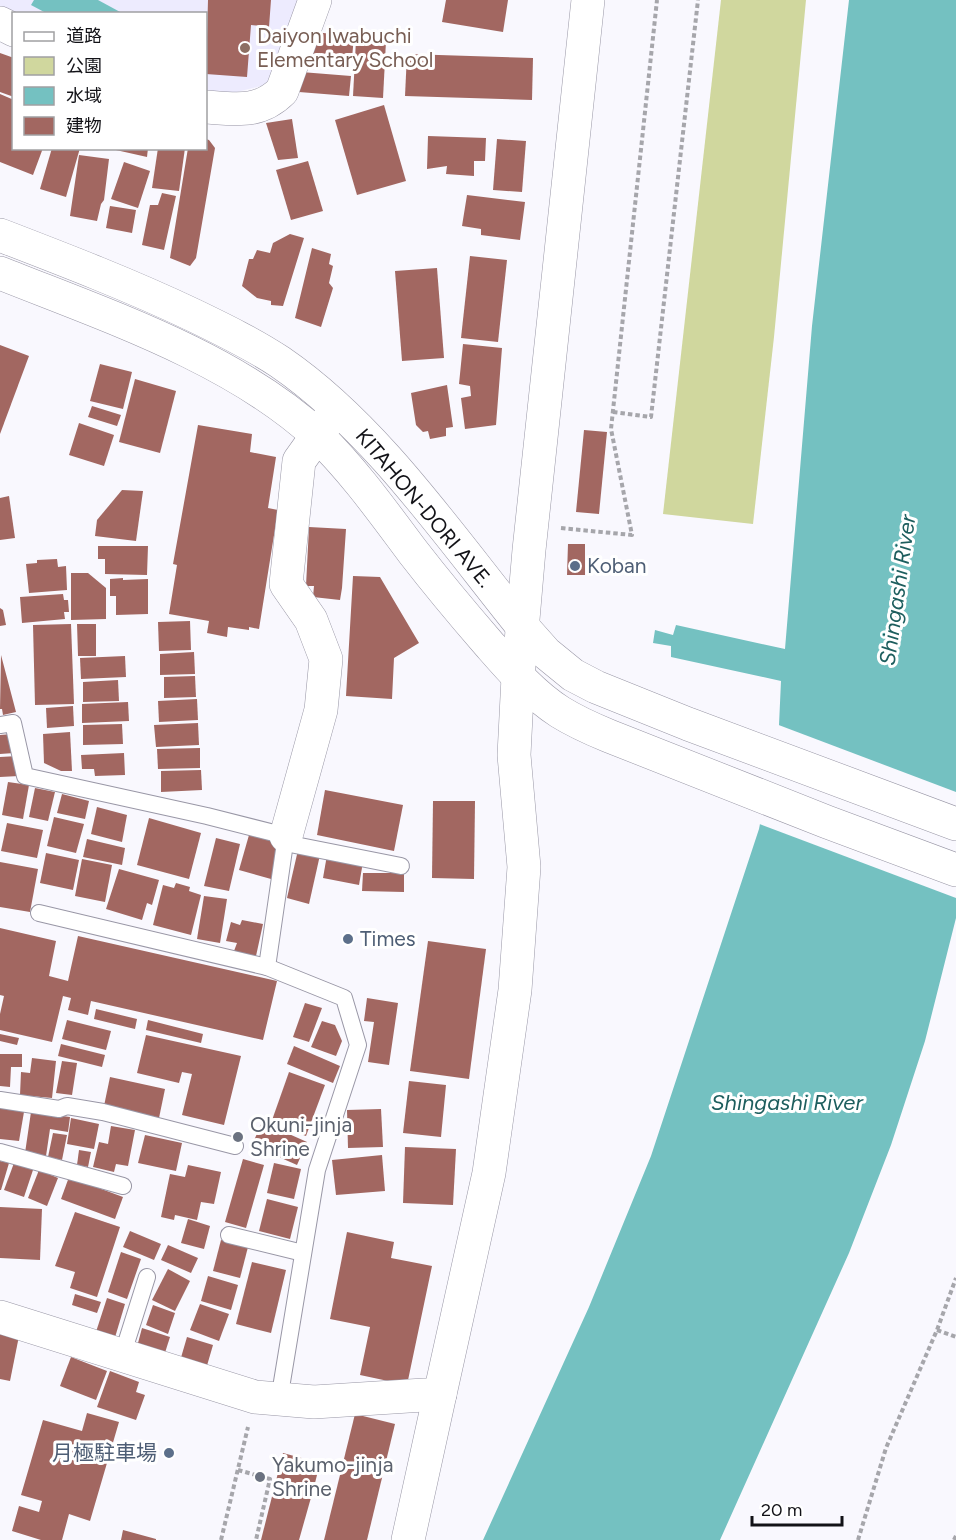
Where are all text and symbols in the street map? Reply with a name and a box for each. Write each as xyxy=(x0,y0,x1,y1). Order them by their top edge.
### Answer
legend xyxy=(12,12,207,150)
place label: Daiyon Iwabuchi Elementary School xyxy=(257,23,433,72)
text: 道路 xyxy=(66,25,102,47)
marker: Daiyon Iwabuchi Elementary School xyxy=(238,41,252,55)
text: 公園 xyxy=(66,55,102,77)
text: 水域 xyxy=(66,85,102,107)
text: 建物 xyxy=(66,115,102,137)
street label: KITAHON-DORI AVE. xyxy=(351,423,498,592)
water label: Shingashi River xyxy=(874,512,922,667)
place label: Koban xyxy=(587,553,647,578)
marker: Koban xyxy=(568,559,582,573)
place label: Times xyxy=(360,926,416,951)
marker: Times xyxy=(341,932,355,946)
water label: Shingashi River xyxy=(711,1089,864,1116)
place label: Okuni-jinja Shrine xyxy=(250,1112,352,1161)
marker: Okuni-jinja Shrine xyxy=(231,1130,245,1144)
place label: 月極駐車場 xyxy=(52,1440,157,1465)
marker: 月極駐車場 xyxy=(162,1446,176,1460)
place label: Yakumo-jinja Shrine xyxy=(272,1452,393,1501)
marker: Yakumo-jinja Shrine xyxy=(253,1470,267,1484)
scale bar xyxy=(752,1489,842,1527)
text: 20 m xyxy=(761,1499,802,1521)

